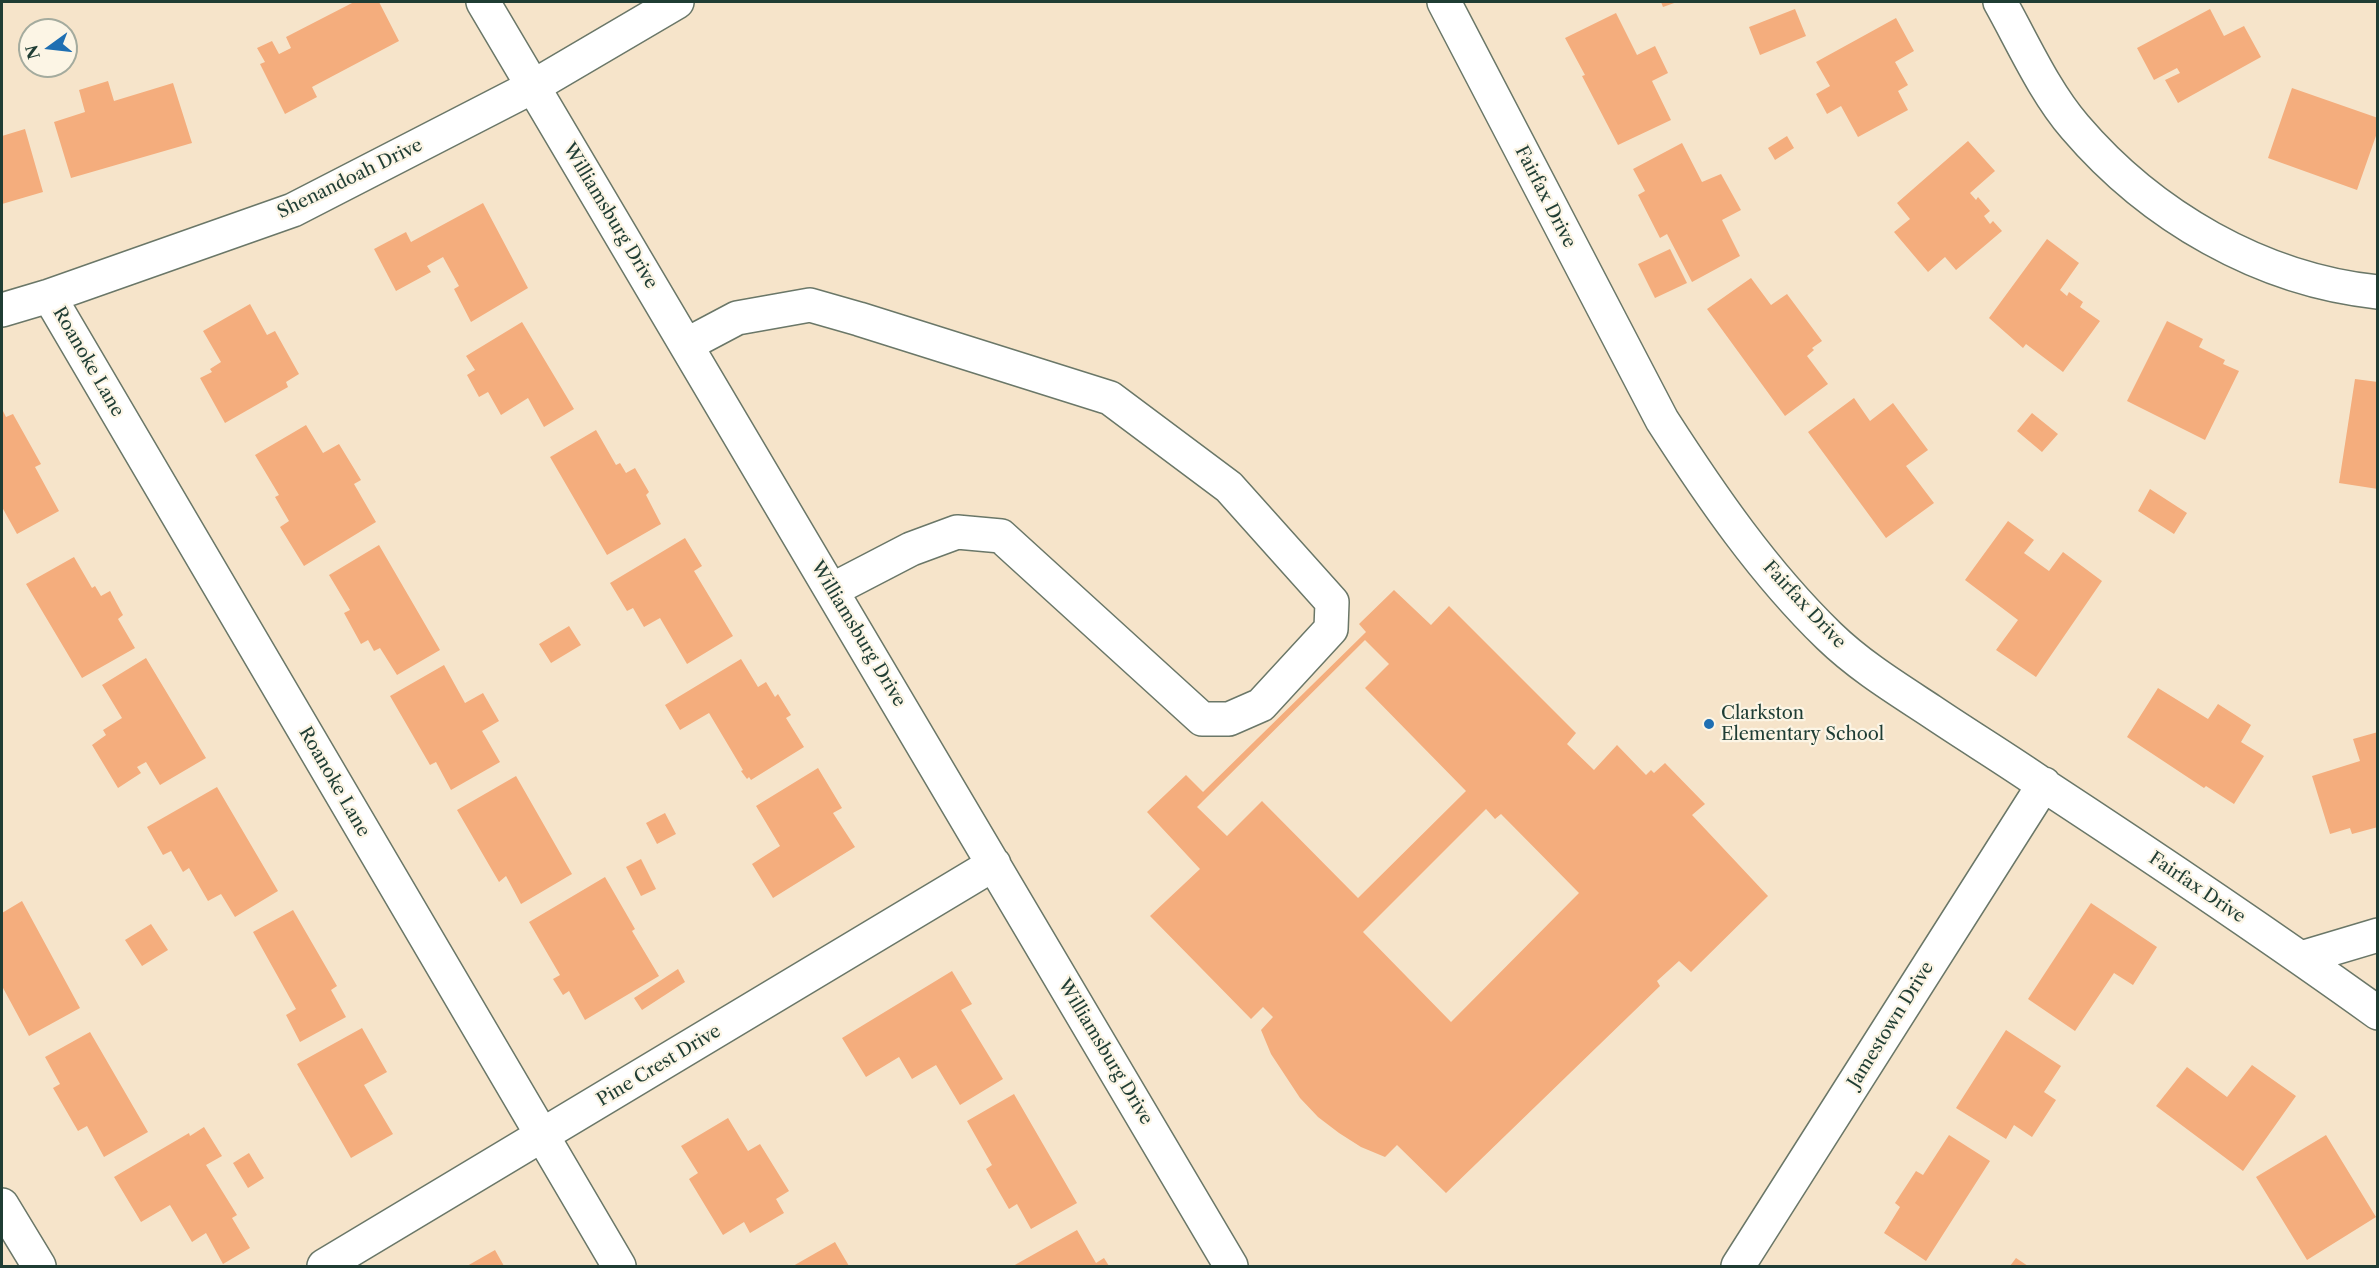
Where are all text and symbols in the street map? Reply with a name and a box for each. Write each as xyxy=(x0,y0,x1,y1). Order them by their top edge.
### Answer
north arrow xyxy=(18,18,78,78)
text: N xyxy=(21,43,44,61)
street label: Shenandoah Drive xyxy=(274,135,426,223)
street label: Williamsburg Drive xyxy=(558,139,662,293)
street label: Fairfax Drive xyxy=(1510,142,1580,252)
street label: Roanoke Lane xyxy=(48,303,128,421)
street label: Williamsburg Drive xyxy=(806,557,910,711)
street label: Fairfax Drive xyxy=(1758,557,1850,653)
place label: Clarkston Elementary School xyxy=(1721,703,1884,746)
marker: Clarkston Elementary School xyxy=(1702,717,1716,731)
street label: Roanoke Lane xyxy=(294,723,374,841)
street label: Fairfax Drive xyxy=(2145,848,2249,928)
street label: Jamestown Drive xyxy=(1843,958,1939,1092)
street label: Williamsburg Drive xyxy=(1053,975,1157,1129)
street label: Pine Crest Drive xyxy=(593,1021,725,1111)

